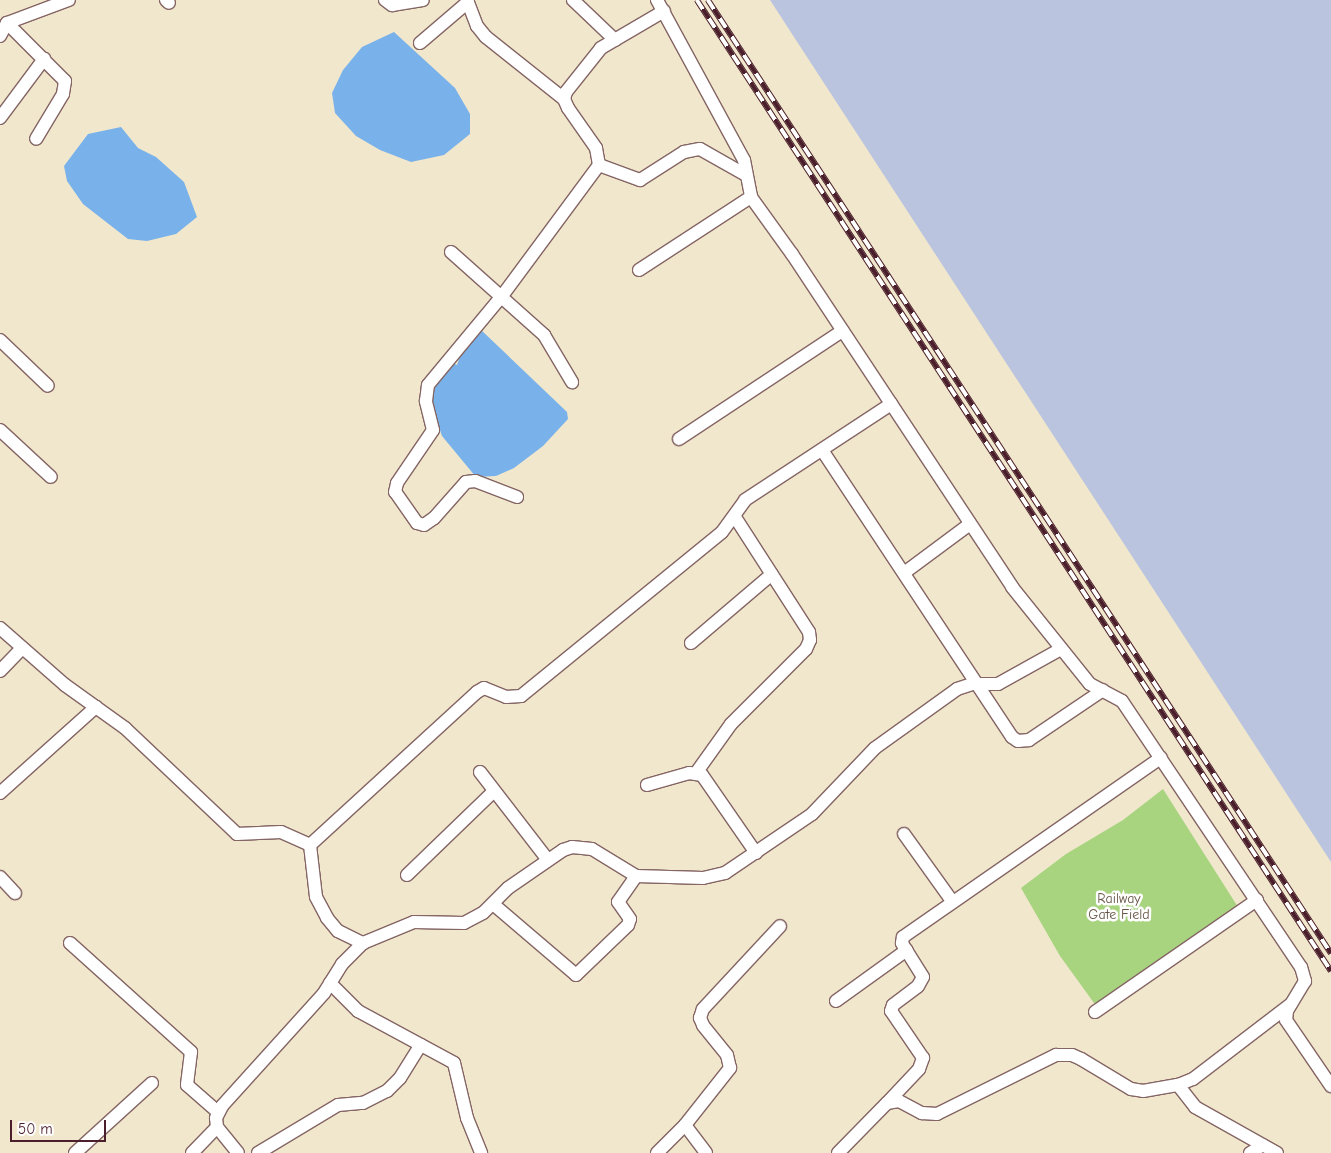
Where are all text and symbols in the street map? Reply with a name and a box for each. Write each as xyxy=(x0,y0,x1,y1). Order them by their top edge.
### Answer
park label: Railway Gate Field xyxy=(1088,891,1150,924)
scale bar xyxy=(12,1110,109,1142)
text: 50 m xyxy=(18,1120,53,1138)

